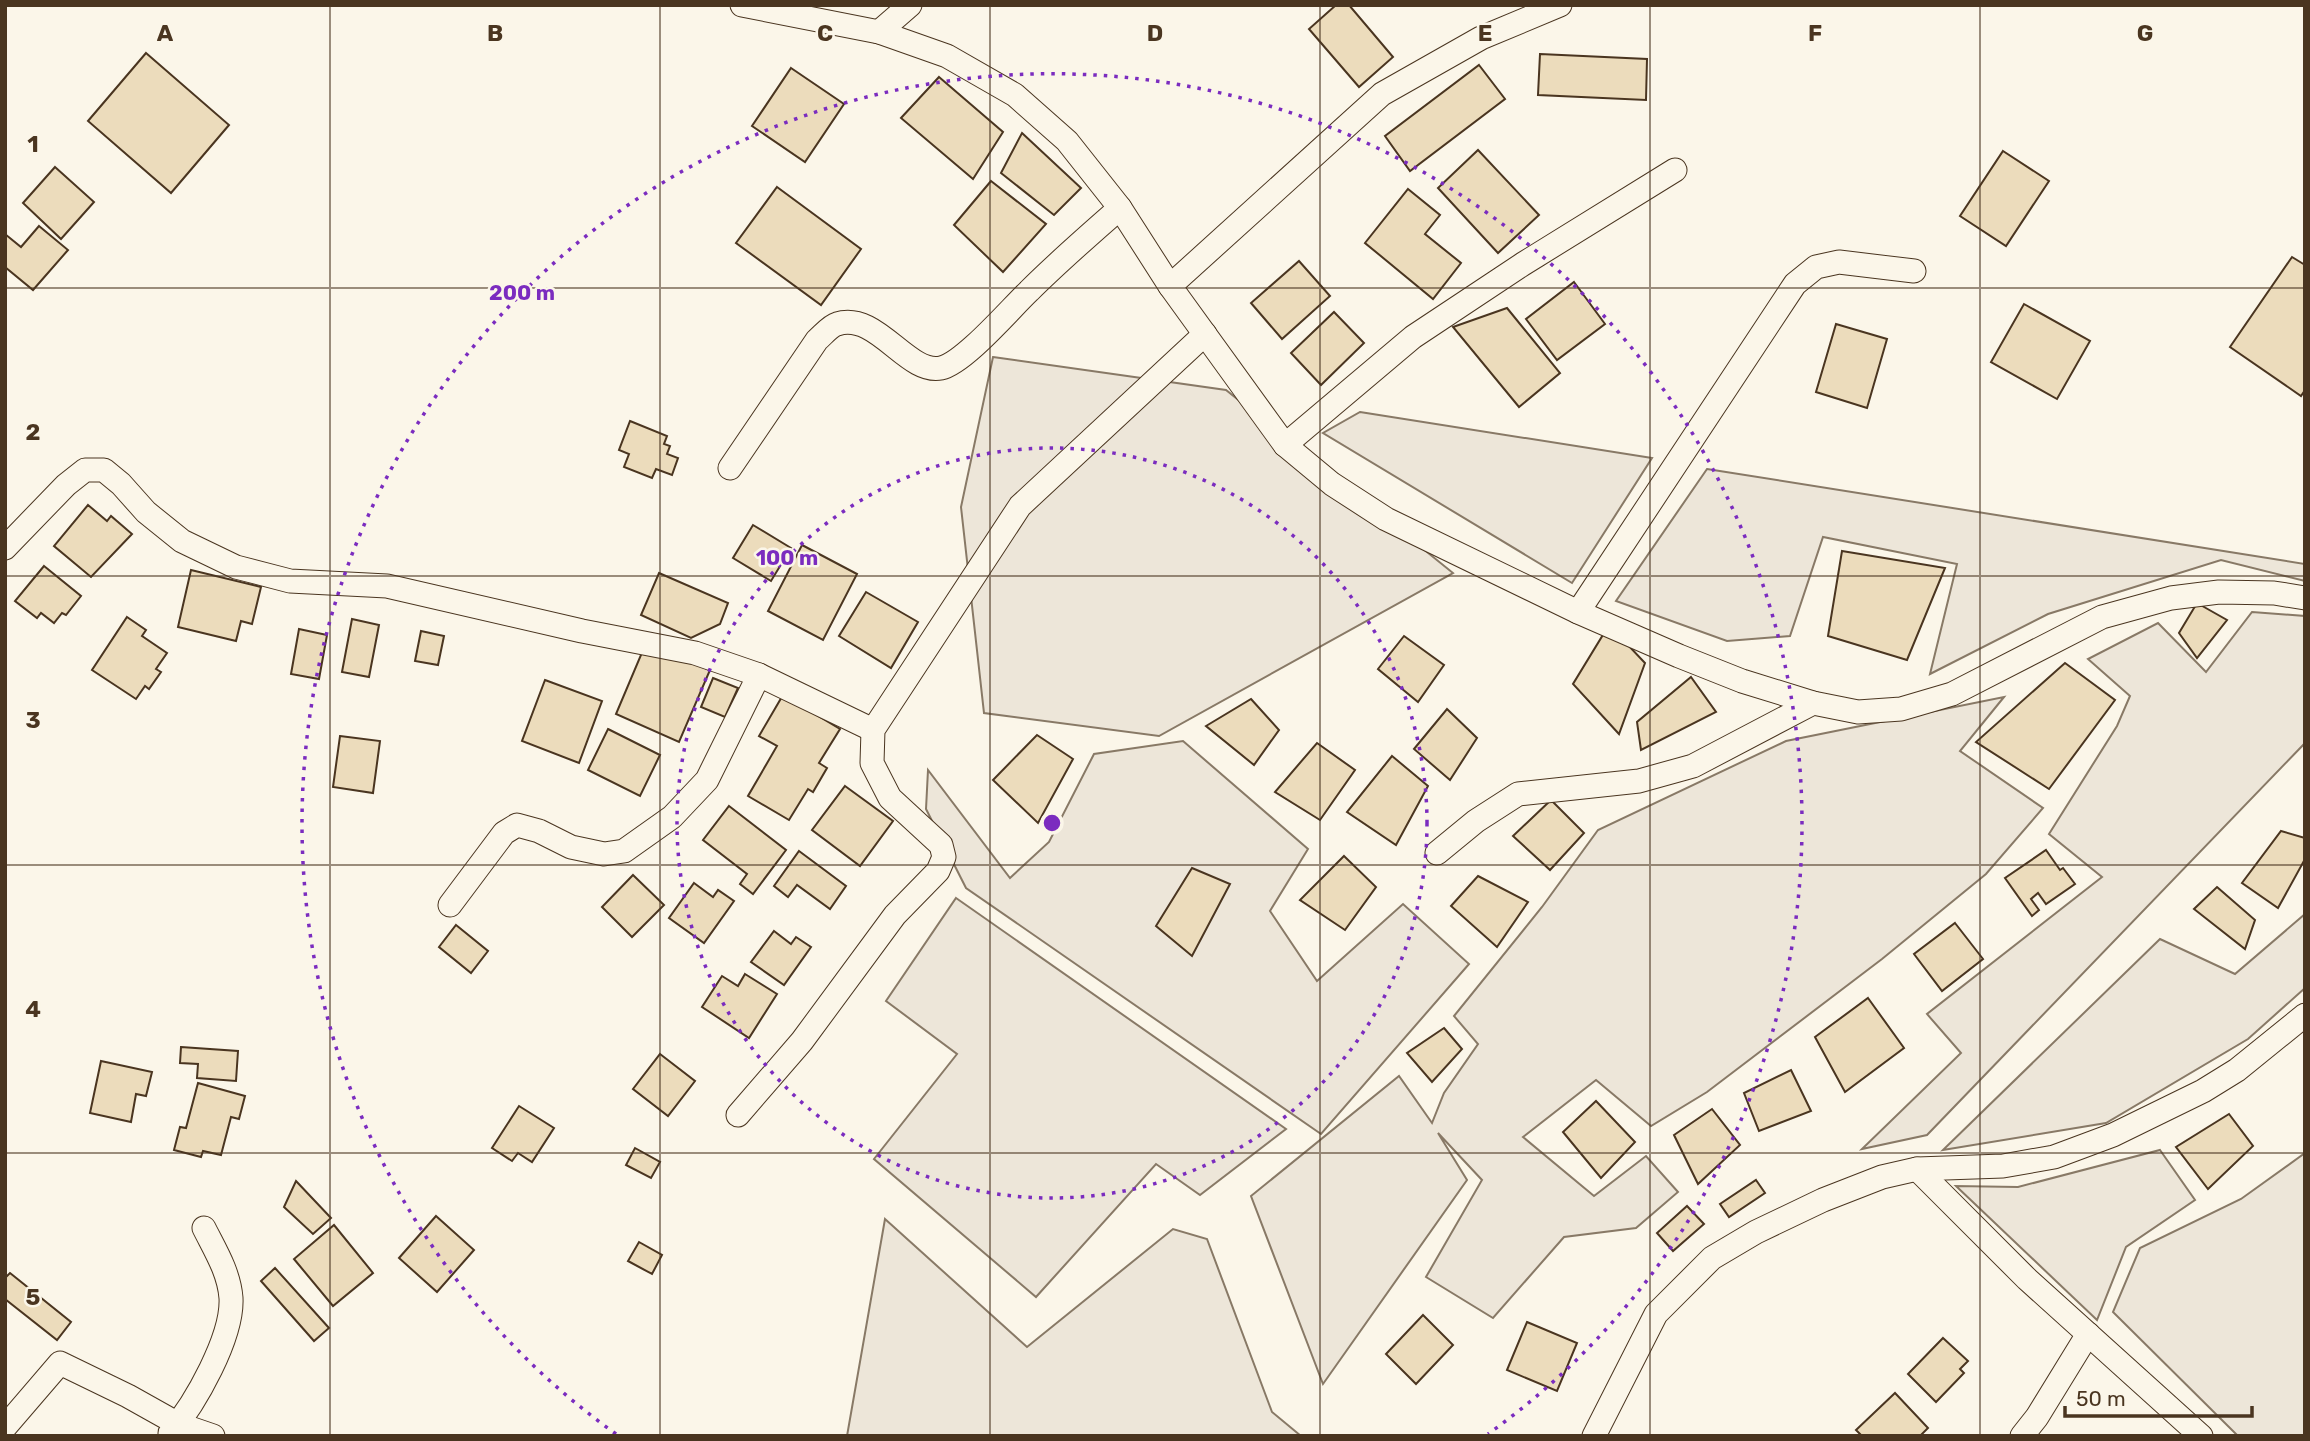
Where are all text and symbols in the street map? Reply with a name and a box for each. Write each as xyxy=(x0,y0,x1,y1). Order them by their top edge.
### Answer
text: A xyxy=(157,19,174,47)
text: B xyxy=(487,19,503,47)
text: C xyxy=(817,19,833,47)
text: D xyxy=(1147,19,1163,47)
text: E xyxy=(1478,19,1492,47)
text: F xyxy=(1808,19,1822,47)
text: G xyxy=(2137,19,2153,47)
text: 1 xyxy=(27,130,39,158)
text: 200 m xyxy=(489,280,555,305)
text: 2 xyxy=(26,418,40,446)
text: 100 m xyxy=(756,545,818,570)
text: 3 xyxy=(25,706,41,734)
centre of rings xyxy=(1040,811,1064,835)
text: 4 xyxy=(25,995,41,1023)
text: 5 xyxy=(26,1283,41,1311)
scale bar xyxy=(2065,1374,2252,1418)
text: 50 m xyxy=(2076,1386,2126,1411)

